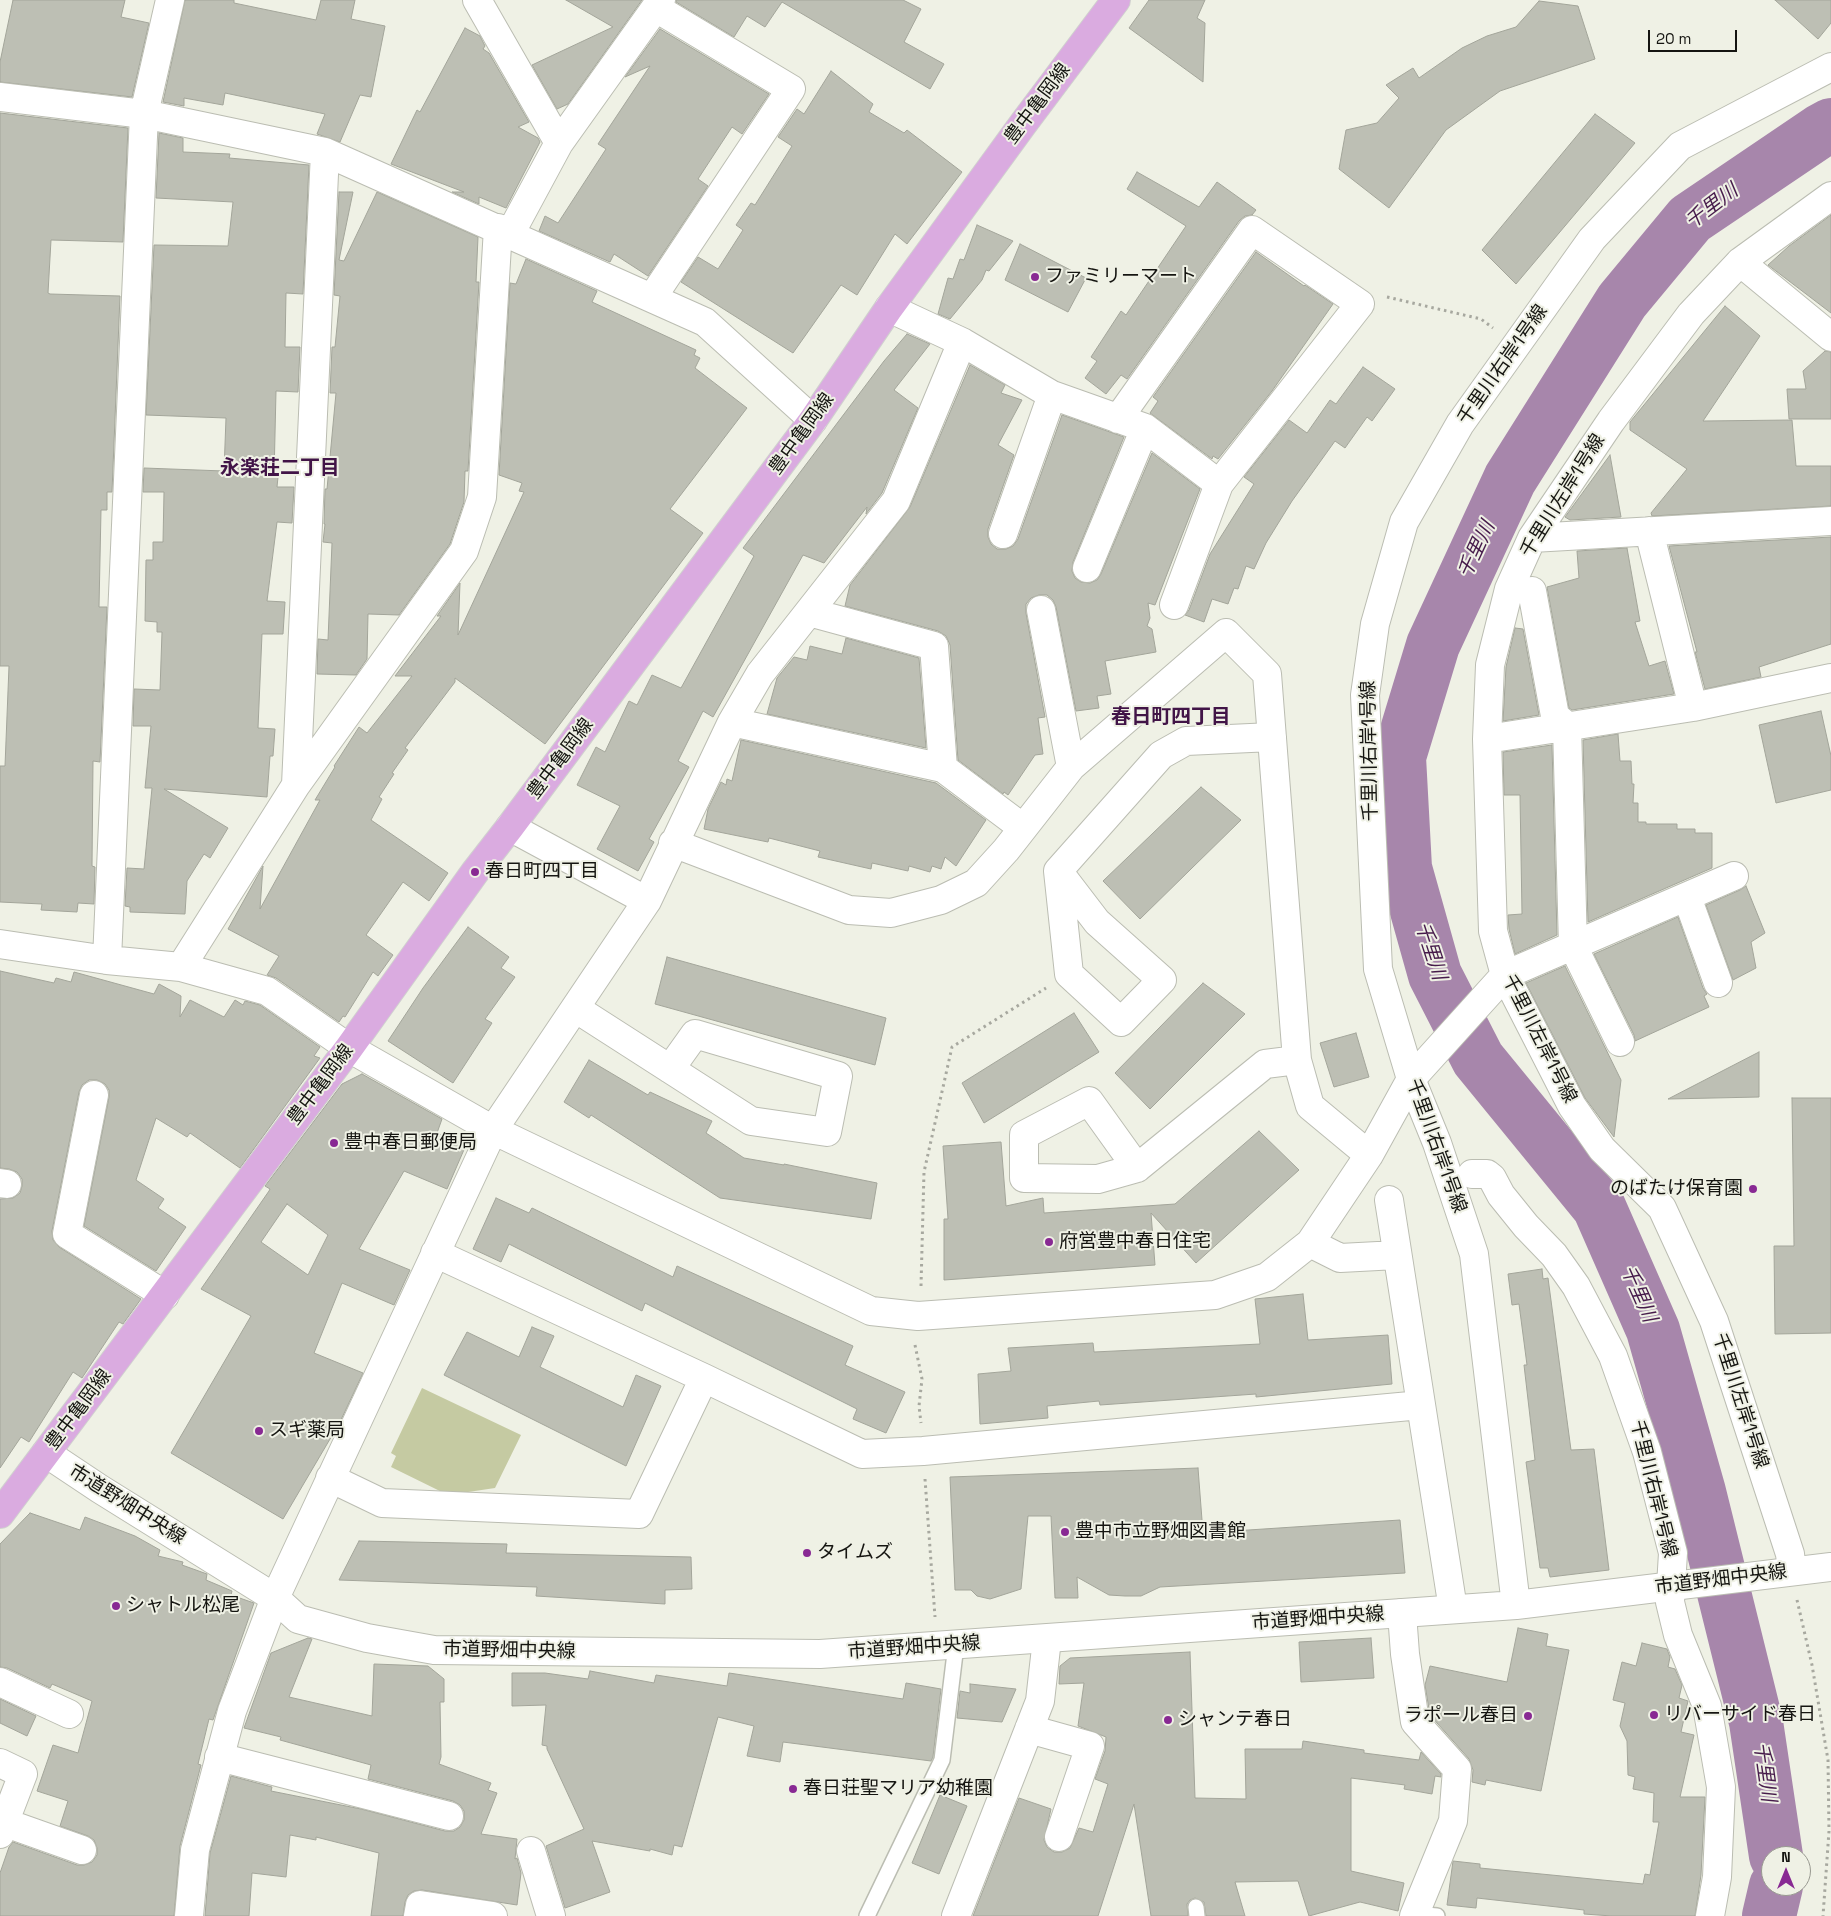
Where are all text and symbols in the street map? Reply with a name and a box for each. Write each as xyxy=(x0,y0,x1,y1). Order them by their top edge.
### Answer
scale bar xyxy=(1651,20,1740,52)
text: 20 m xyxy=(1656,29,1691,48)
street label: 豊中亀岡線 xyxy=(1000,59,1076,149)
water label: 千里川 xyxy=(1681,179,1743,235)
place label: ファミリーマート xyxy=(1045,266,1197,288)
marker: ファミリーマート xyxy=(1029,271,1041,283)
street label: 千里川右岸1号線 xyxy=(1453,301,1553,429)
street label: 豊中亀岡線 xyxy=(765,389,839,479)
street label: 千里川左岸1号線 xyxy=(1516,430,1610,562)
district label: 永楽荘二丁目 xyxy=(220,457,340,481)
water label: 千里川 xyxy=(1453,518,1501,582)
street label: 千里川右岸1号線 xyxy=(1357,680,1383,822)
district label: 春日町四丁目 xyxy=(1111,706,1231,730)
street label: 豊中亀岡線 xyxy=(523,714,599,804)
place label: 春日町四丁目 xyxy=(485,861,599,883)
marker: 春日町四丁目 xyxy=(469,866,481,878)
water label: 千里川 xyxy=(1409,919,1451,983)
street label: 千里川左岸1号線 xyxy=(1497,971,1581,1107)
street label: 豊中亀岡線 xyxy=(283,1040,359,1130)
street label: 千里川右岸1号線 xyxy=(1401,1076,1471,1216)
place label: 豊中春日郵便局 xyxy=(344,1132,477,1154)
marker: 豊中春日郵便局 xyxy=(328,1137,340,1149)
place label: のばたけ保育園 xyxy=(1610,1178,1743,1200)
marker: のばたけ保育園 xyxy=(1747,1183,1759,1195)
place label: 府営豊中春日住宅 xyxy=(1059,1231,1211,1253)
marker: 府営豊中春日住宅 xyxy=(1043,1236,1055,1248)
water label: 千里川 xyxy=(1615,1262,1661,1326)
street label: 千里川左岸1号線 xyxy=(1707,1330,1773,1472)
street label: 豊中亀岡線 xyxy=(41,1365,117,1455)
street label: 千里川右岸1号線 xyxy=(1625,1418,1681,1560)
place label: スギ薬局 xyxy=(269,1420,345,1442)
marker: スギ薬局 xyxy=(253,1425,265,1437)
street label: 市道野畑中央線 xyxy=(65,1460,189,1550)
place label: 豊中市立野畑図書館 xyxy=(1075,1521,1246,1543)
marker: 豊中市立野畑図書館 xyxy=(1059,1526,1071,1538)
place label: タイムズ xyxy=(817,1542,893,1564)
marker: タイムズ xyxy=(801,1547,813,1559)
street label: 市道野畑中央線 xyxy=(1654,1561,1788,1599)
place label: シャトル松尾 xyxy=(126,1595,240,1617)
marker: シャトル松尾 xyxy=(110,1600,122,1612)
street label: 市道野畑中央線 xyxy=(1251,1603,1385,1635)
street label: 市道野畑中央線 xyxy=(847,1632,981,1664)
street label: 市道野畑中央線 xyxy=(442,1638,576,1664)
place label: リバーサイド春日 xyxy=(1664,1704,1816,1726)
place label: ラポール春日 xyxy=(1404,1705,1518,1727)
place label: シャンテ春日 xyxy=(1178,1709,1292,1731)
marker: リバーサイド春日 xyxy=(1648,1709,1660,1721)
marker: ラポール春日 xyxy=(1522,1710,1534,1722)
marker: シャンテ春日 xyxy=(1162,1714,1174,1726)
water label: 千里川 xyxy=(1748,1741,1780,1803)
place label: 春日荘聖マリア幼稚園 xyxy=(803,1778,993,1800)
marker: 春日荘聖マリア幼稚園 xyxy=(787,1783,799,1795)
north arrow xyxy=(1761,1846,1811,1896)
text: N xyxy=(1781,1848,1791,1866)

